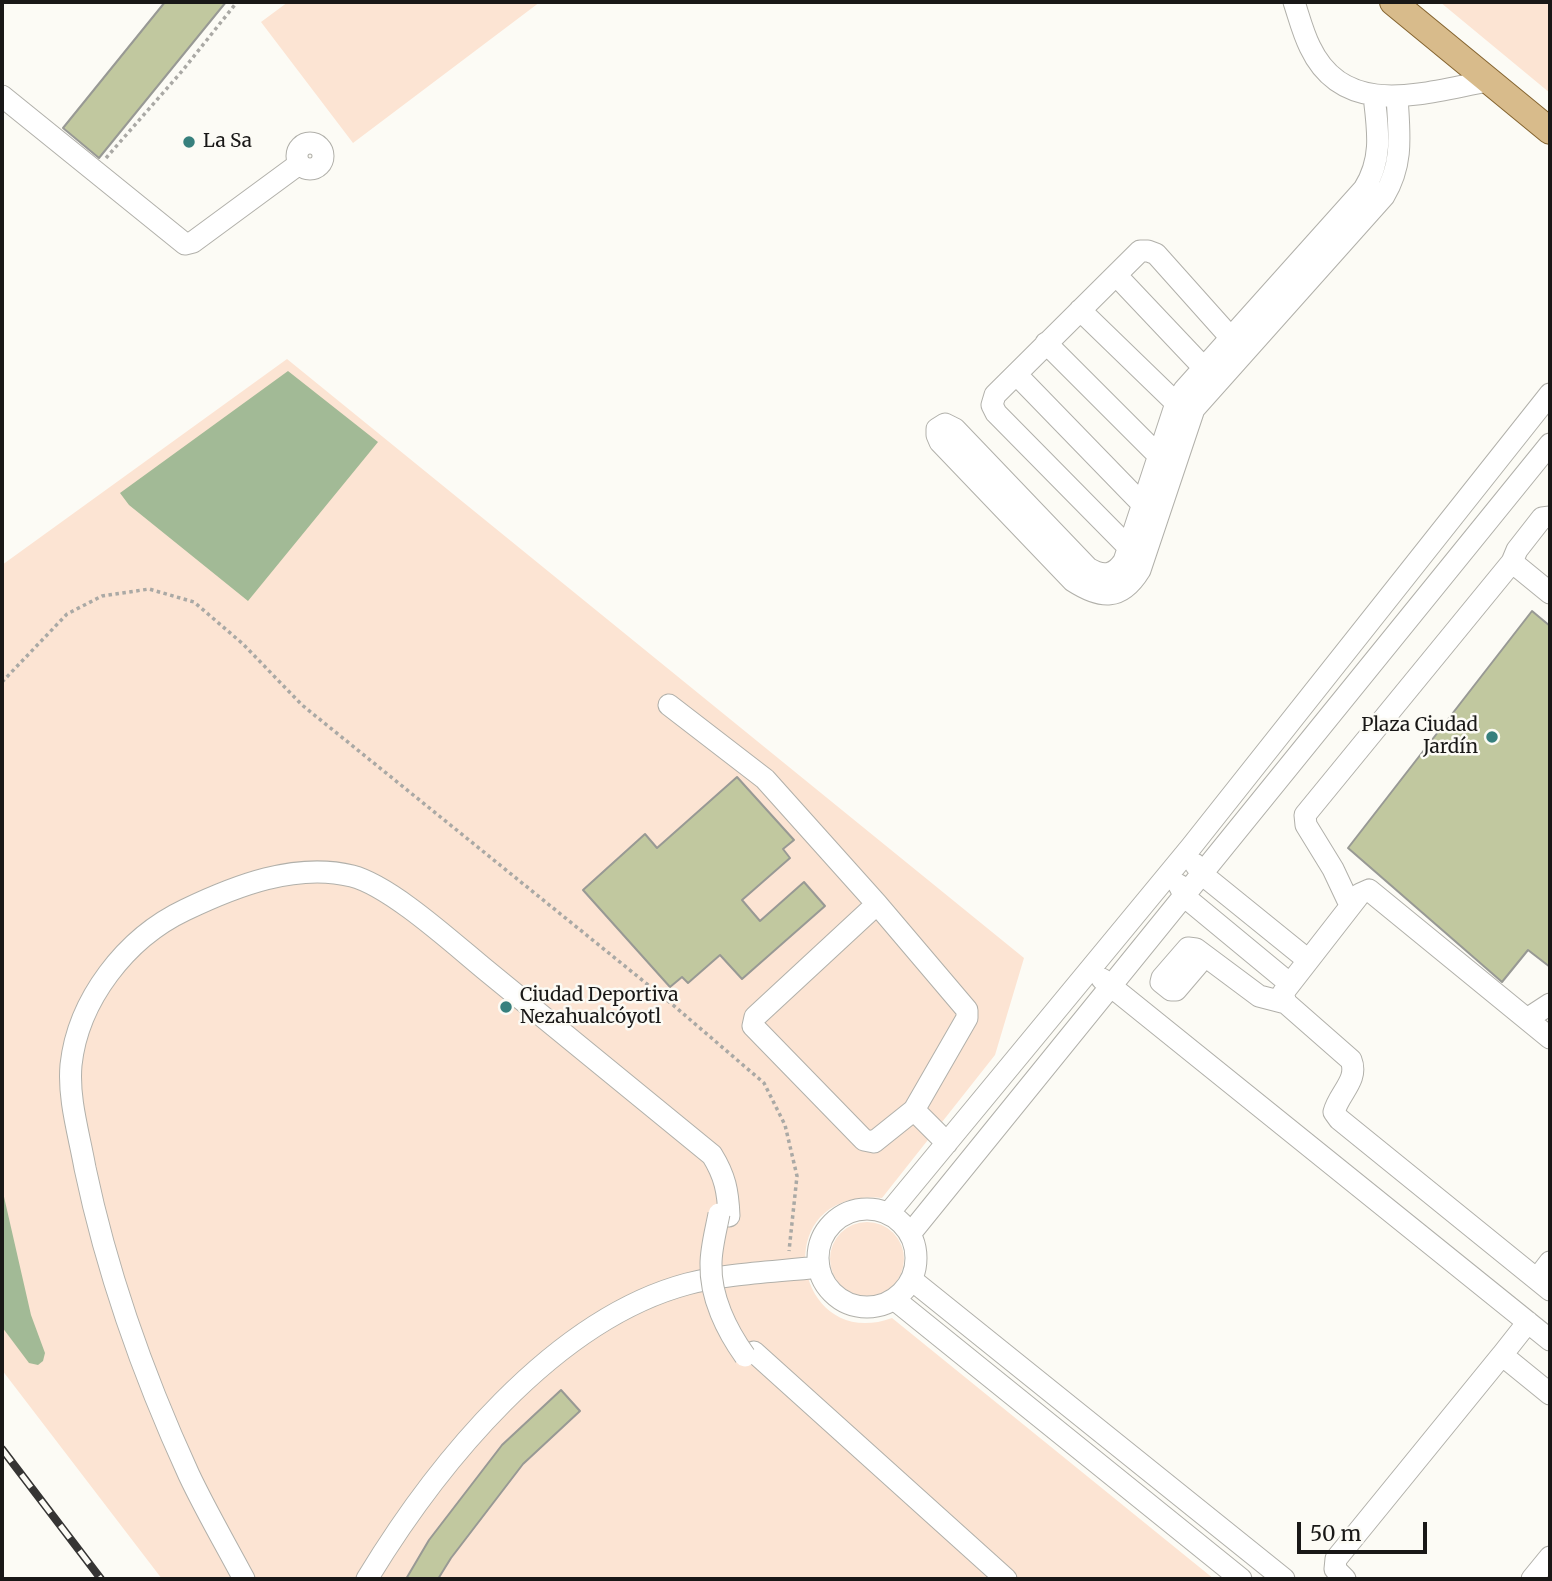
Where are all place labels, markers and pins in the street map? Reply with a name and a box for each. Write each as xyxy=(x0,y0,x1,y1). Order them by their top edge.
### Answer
place label: La Sa xyxy=(203,131,252,153)
marker: La Sa xyxy=(181,134,197,150)
place label: Plaza Ciudad Jardín xyxy=(1361,715,1478,759)
marker: Plaza Ciudad Jardín xyxy=(1484,729,1500,745)
place label: Ciudad Deportiva Nezahualcóyotl xyxy=(520,985,678,1029)
marker: Ciudad Deportiva Nezahualcóyotl xyxy=(498,999,514,1015)

